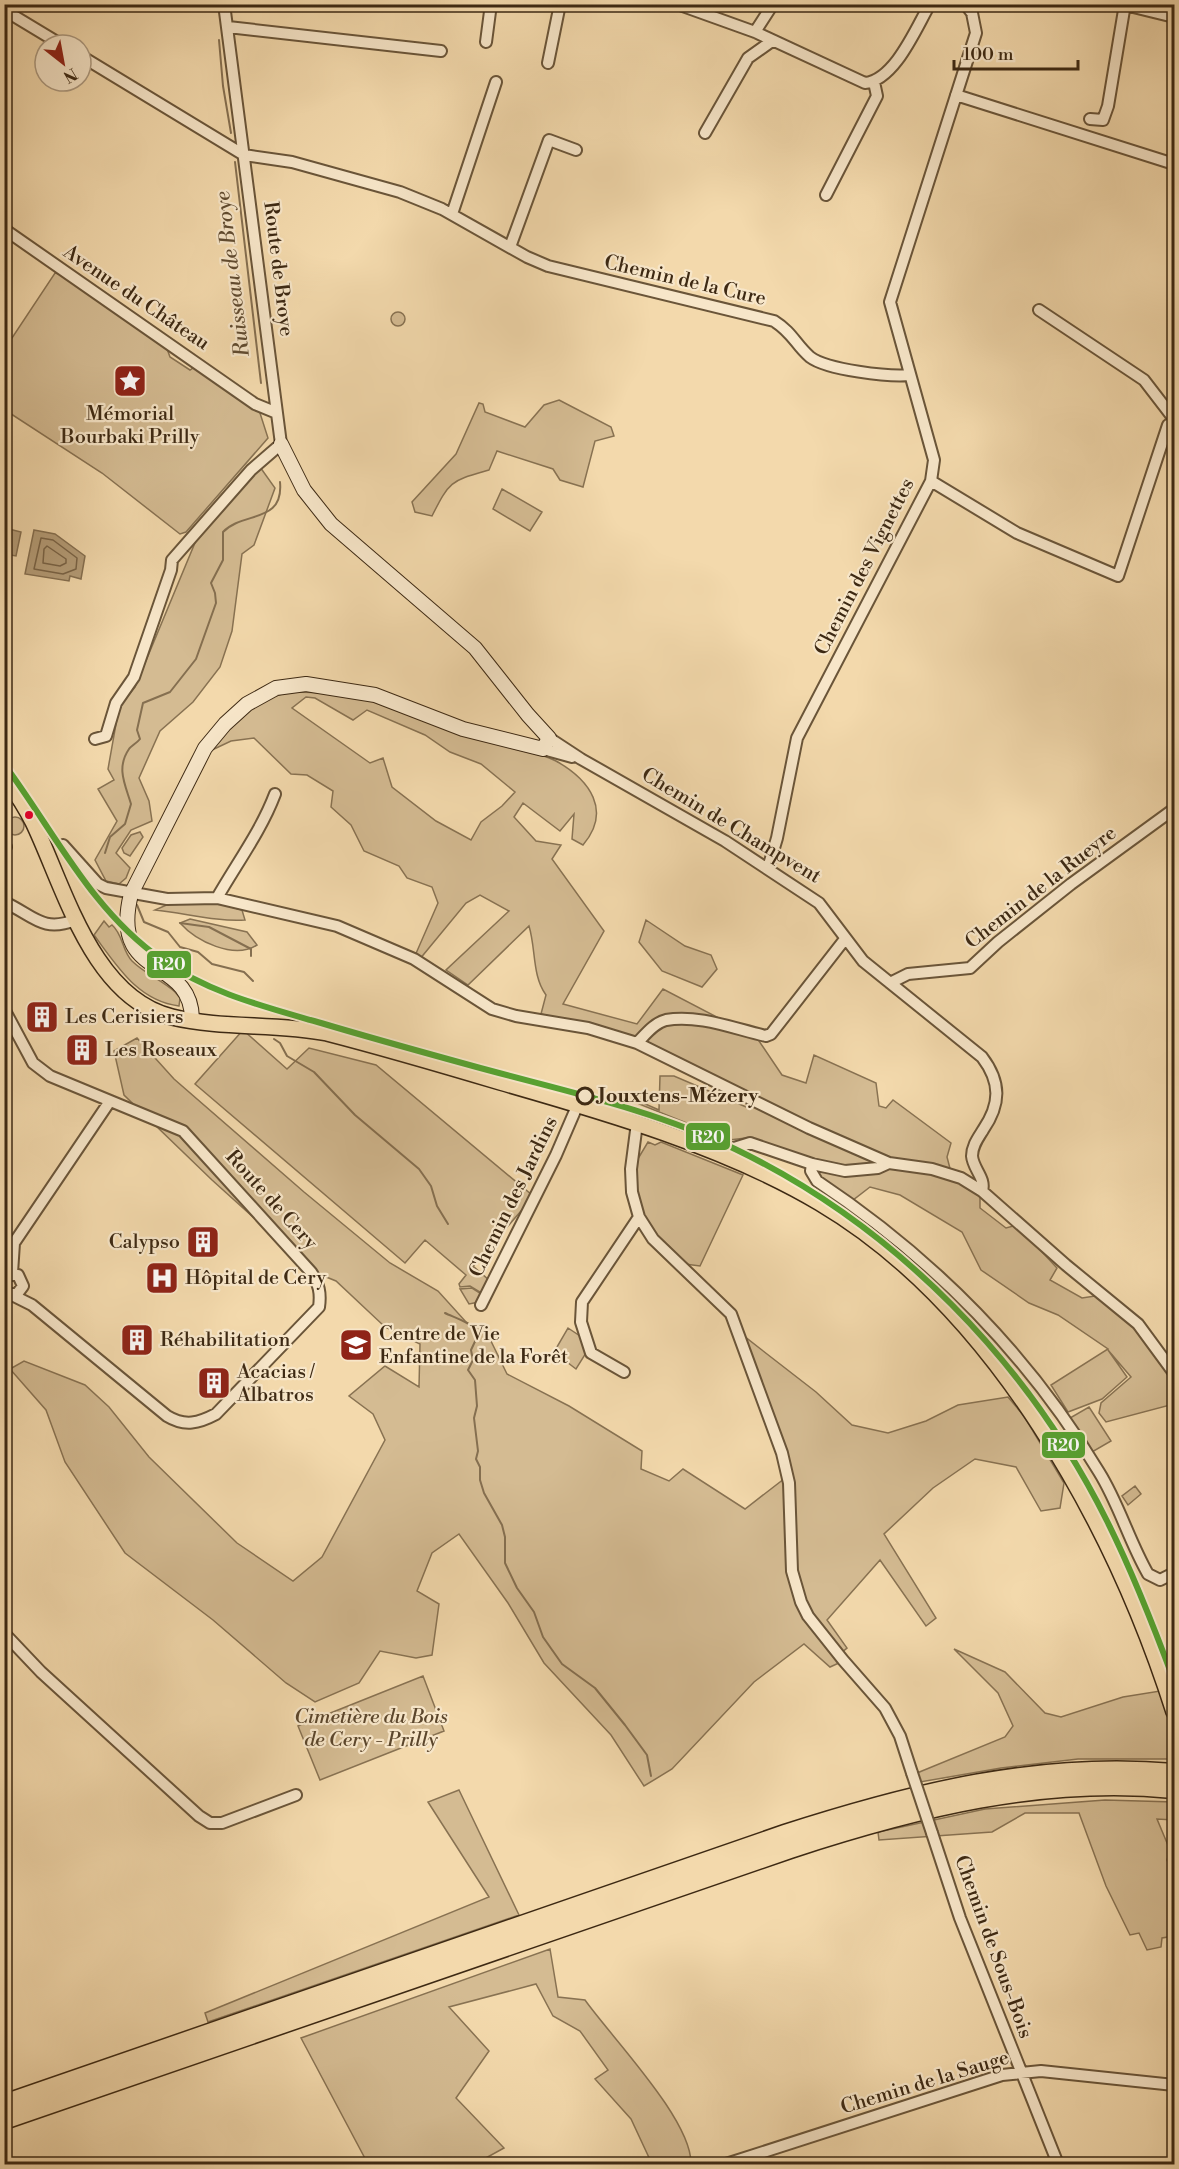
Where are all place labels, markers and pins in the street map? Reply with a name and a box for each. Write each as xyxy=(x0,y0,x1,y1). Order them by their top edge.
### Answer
place icon: Mémorial Bourbaki Prilly xyxy=(112,363,148,399)
place label: Mémorial Bourbaki Prilly xyxy=(60,402,200,450)
unlabelled marker xyxy=(23,809,35,821)
building icon: Les Cerisiers xyxy=(24,999,60,1035)
place label: Les Cerisiers xyxy=(65,1005,184,1030)
building icon: Les Roseaux xyxy=(64,1032,100,1068)
place label: Les Roseaux xyxy=(105,1038,217,1063)
place label: Jouxtens-Mézery xyxy=(595,1084,759,1109)
marker: Jouxtens-Mézery xyxy=(576,1087,594,1105)
building icon: Calypso xyxy=(185,1224,221,1260)
place label: Calypso xyxy=(109,1230,180,1255)
hospital icon: Hôpital de Cery xyxy=(144,1260,180,1296)
place label: Hôpital de Cery xyxy=(185,1266,327,1291)
building icon: Réhabilitation xyxy=(119,1322,155,1358)
place label: Centre de Vie Enfantine de la Forêt xyxy=(379,1322,568,1370)
school or university icon: Centre de Vie Enfantine de la Forêt xyxy=(338,1327,374,1363)
place label: Réhabilitation xyxy=(160,1328,291,1353)
place label: Acacias / Albatros xyxy=(236,1360,315,1408)
building icon: Acacias / Albatros xyxy=(196,1365,232,1401)

